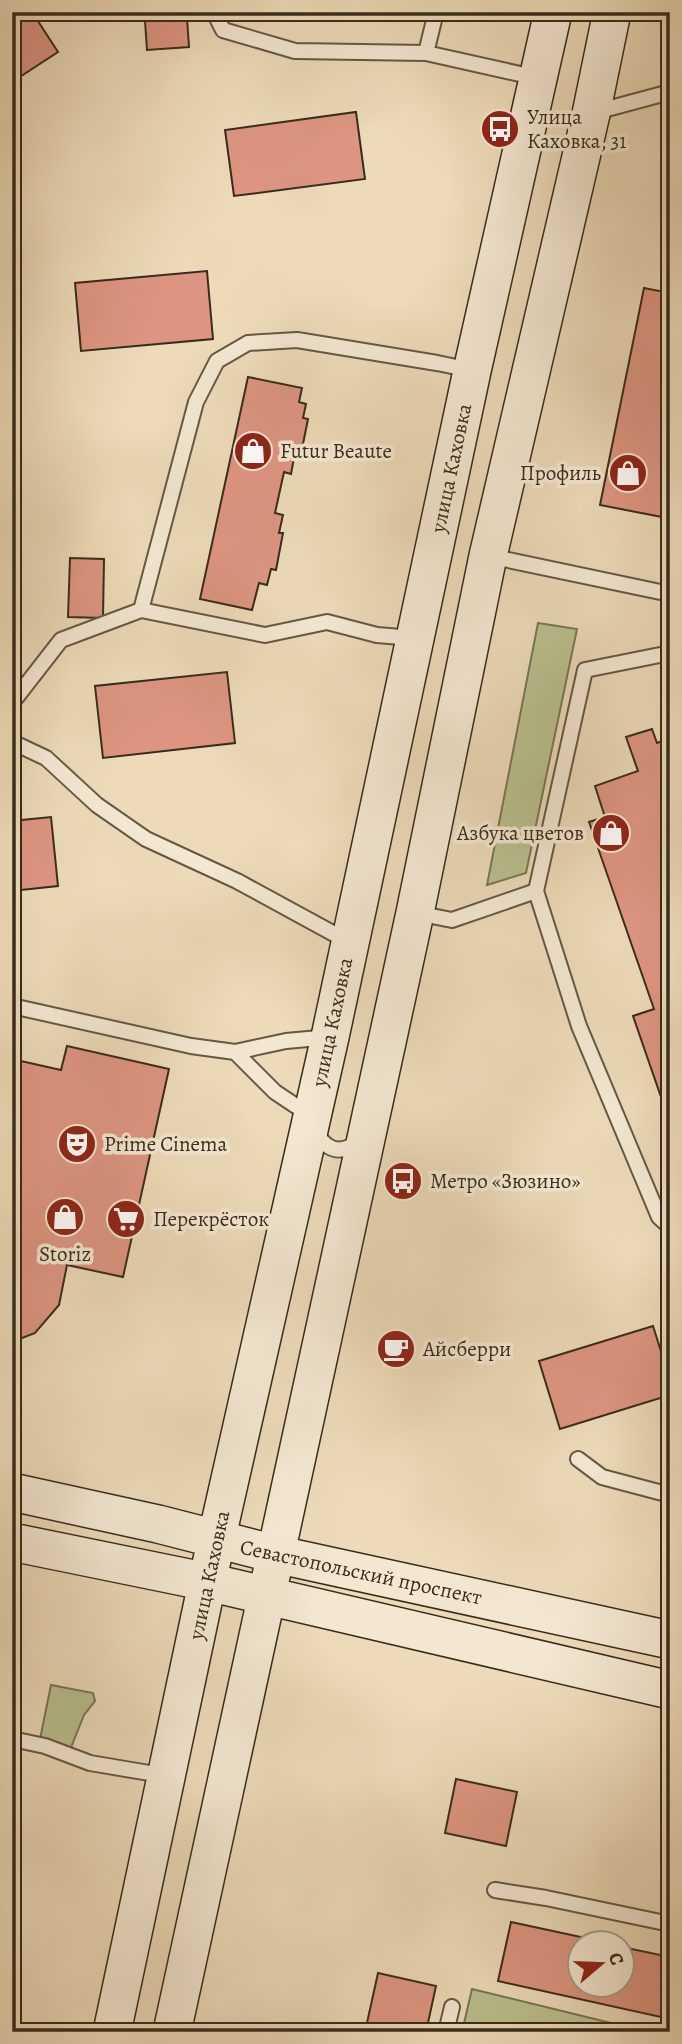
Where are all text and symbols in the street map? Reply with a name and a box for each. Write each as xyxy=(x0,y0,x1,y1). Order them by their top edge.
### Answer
place label: Улица Каховка, 31 xyxy=(527,103,626,155)
bus stop icon: Улица Каховка, 31 xyxy=(479,108,521,150)
street label: улица Каховка xyxy=(423,401,478,536)
shop icon: Futur Beaute xyxy=(232,430,274,472)
place label: Futur Beaute xyxy=(280,437,392,465)
shop icon: Профиль xyxy=(607,452,649,494)
place label: Профиль xyxy=(520,459,601,487)
shop icon: Азбука цветов xyxy=(590,812,632,854)
place label: Азбука цветов xyxy=(456,819,584,847)
street label: улица Каховка xyxy=(304,955,359,1090)
theatre icon: Prime Cinema xyxy=(56,1123,98,1165)
place label: Prime Cinema xyxy=(104,1130,227,1158)
bus stop icon: Метро «Зюзино» xyxy=(382,1160,424,1202)
place label: Метро «Зюзино» xyxy=(430,1167,580,1195)
shop icon: Storiz xyxy=(44,1196,86,1238)
supermarket icon: Перекрёсток xyxy=(105,1198,147,1240)
place label: Перекрёсток xyxy=(153,1205,269,1233)
place label: Storiz xyxy=(39,1240,91,1268)
cafe icon: Айсберри xyxy=(375,1328,417,1370)
place label: Айсберри xyxy=(422,1335,511,1363)
street label: улица Каховка xyxy=(181,1508,236,1643)
street label: Севастопольский проспект xyxy=(238,1533,484,1611)
north arrow xyxy=(566,1928,636,1998)
text: С xyxy=(602,1949,630,1969)

